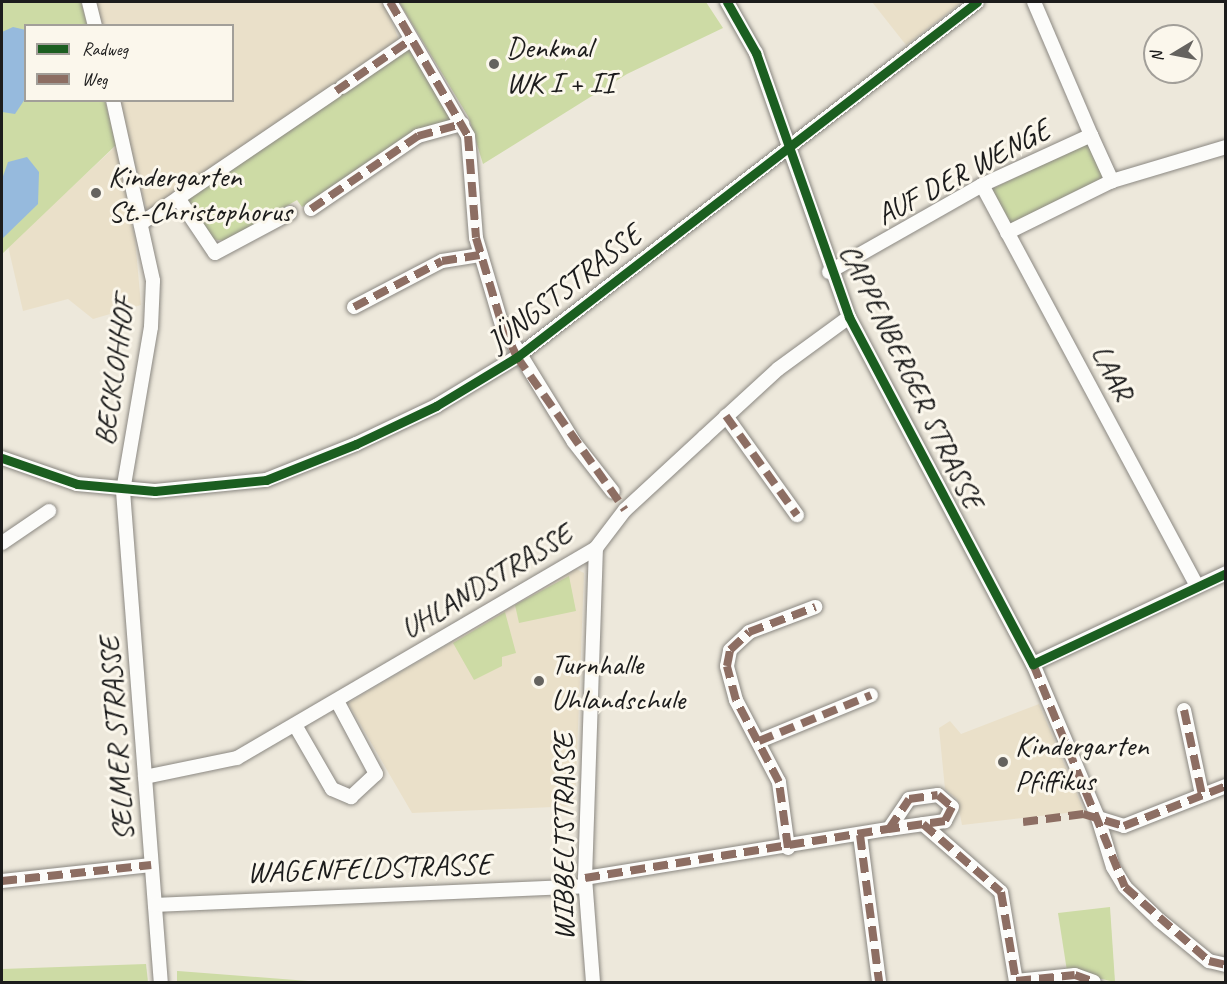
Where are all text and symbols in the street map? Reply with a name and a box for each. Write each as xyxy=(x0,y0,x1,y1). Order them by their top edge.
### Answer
legend xyxy=(24,24,234,102)
north arrow xyxy=(1143,24,1203,84)
place label: Denkmal WK I + II xyxy=(506,29,614,100)
text: Radweg xyxy=(82,38,128,60)
text: N xyxy=(1147,50,1168,63)
marker: Denkmal WK I + II xyxy=(487,57,501,71)
text: Weg xyxy=(82,68,107,90)
street label: AUF DER WENGE xyxy=(870,111,1056,233)
place label: Kindergarten St.-Christophorus xyxy=(108,158,292,228)
marker: Kindergarten St.-Christophorus xyxy=(89,186,103,200)
street label: JÜNGSTSTRASSE xyxy=(480,217,648,359)
street label: CAPPENBERGER STRASSE xyxy=(832,237,992,515)
street label: BECKLOHHOF xyxy=(86,294,142,448)
street label: LAAR xyxy=(1084,338,1142,406)
street label: UHLANDSTRASSE xyxy=(394,516,578,646)
street label: SELMER STRASSE xyxy=(91,635,141,843)
place label: Turnhalle Uhlandschule xyxy=(551,646,685,716)
marker: Turnhalle Uhlandschule xyxy=(532,674,546,688)
place label: Kindergarten Pfiffikus xyxy=(1015,727,1149,798)
street label: WIBBELTSTRASSE xyxy=(545,733,581,941)
marker: Kindergarten Pfiffikus xyxy=(996,755,1010,769)
street label: WAGENFELDSTRASSE xyxy=(246,846,492,890)

